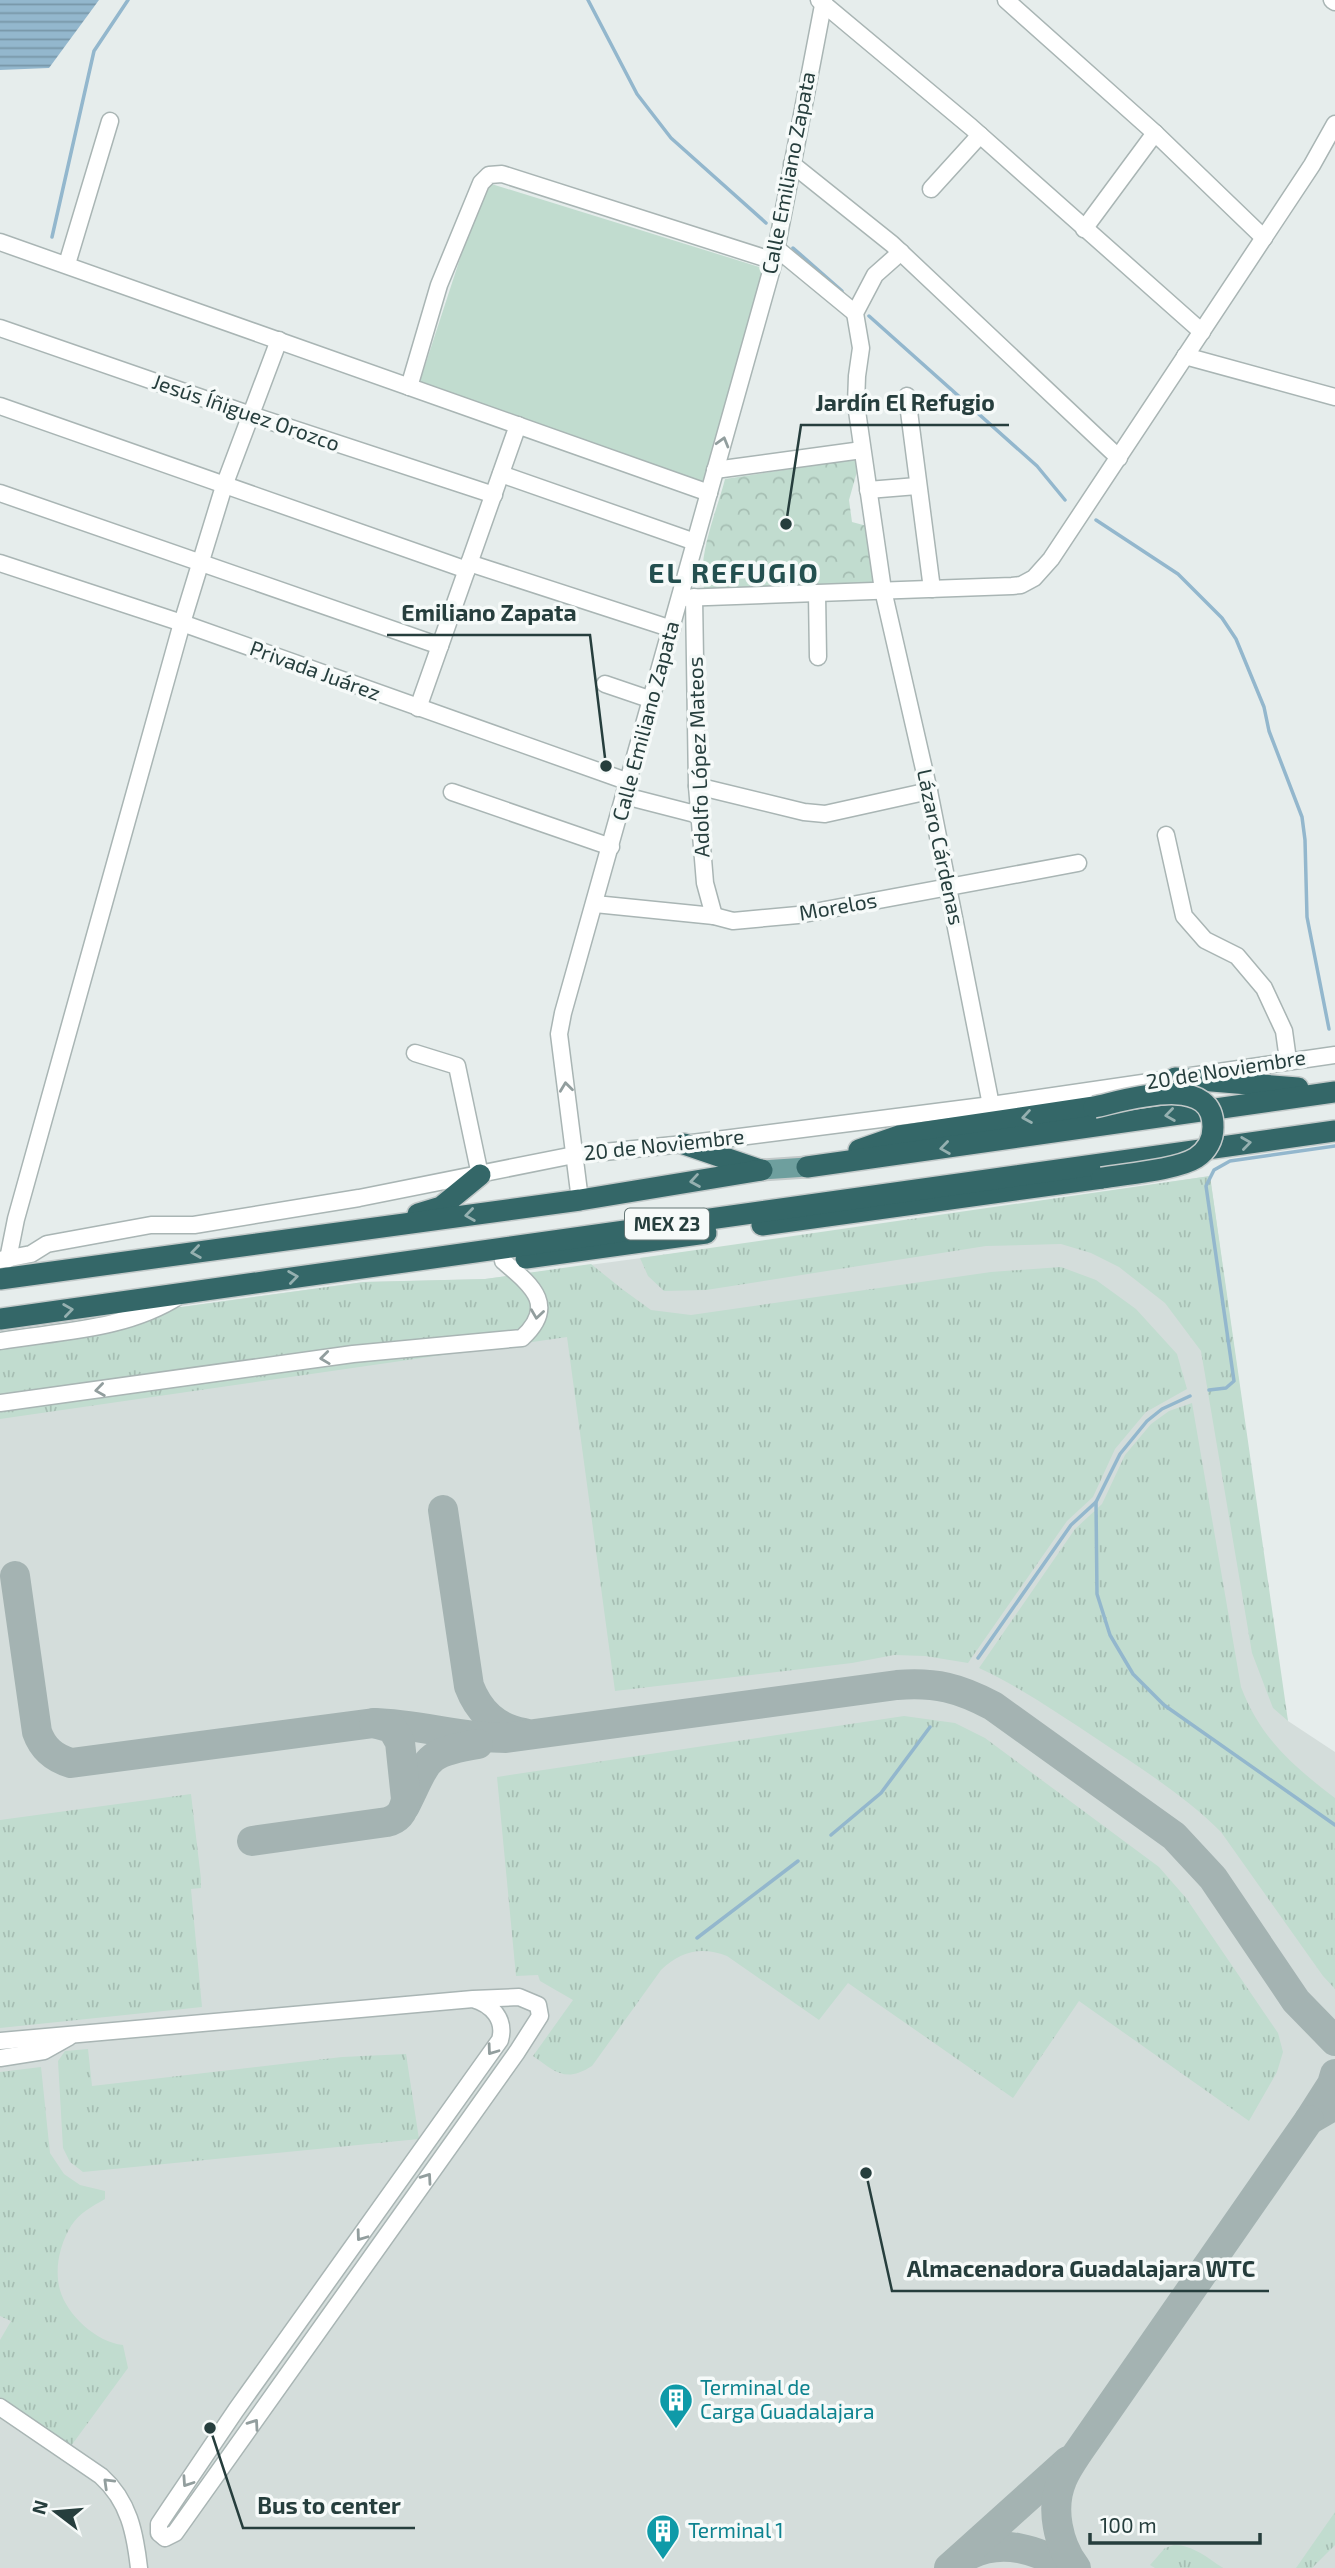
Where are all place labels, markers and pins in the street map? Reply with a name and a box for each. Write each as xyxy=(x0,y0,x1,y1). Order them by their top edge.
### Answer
callout: Jardín El Refugio xyxy=(801,381,1009,425)
callout: Emiliano Zapata xyxy=(387,591,590,635)
callout: Almacenadora Guadalajara WTC xyxy=(892,2247,1269,2291)
place label: Terminal de Carga Guadalajara xyxy=(700,2374,874,2424)
building icon: Terminal de Carga Guadalajara xyxy=(657,2381,695,2430)
callout: Bus to center xyxy=(243,2484,415,2528)
building icon: Terminal 1 xyxy=(644,2512,682,2561)
place label: Terminal 1 xyxy=(688,2517,784,2542)

